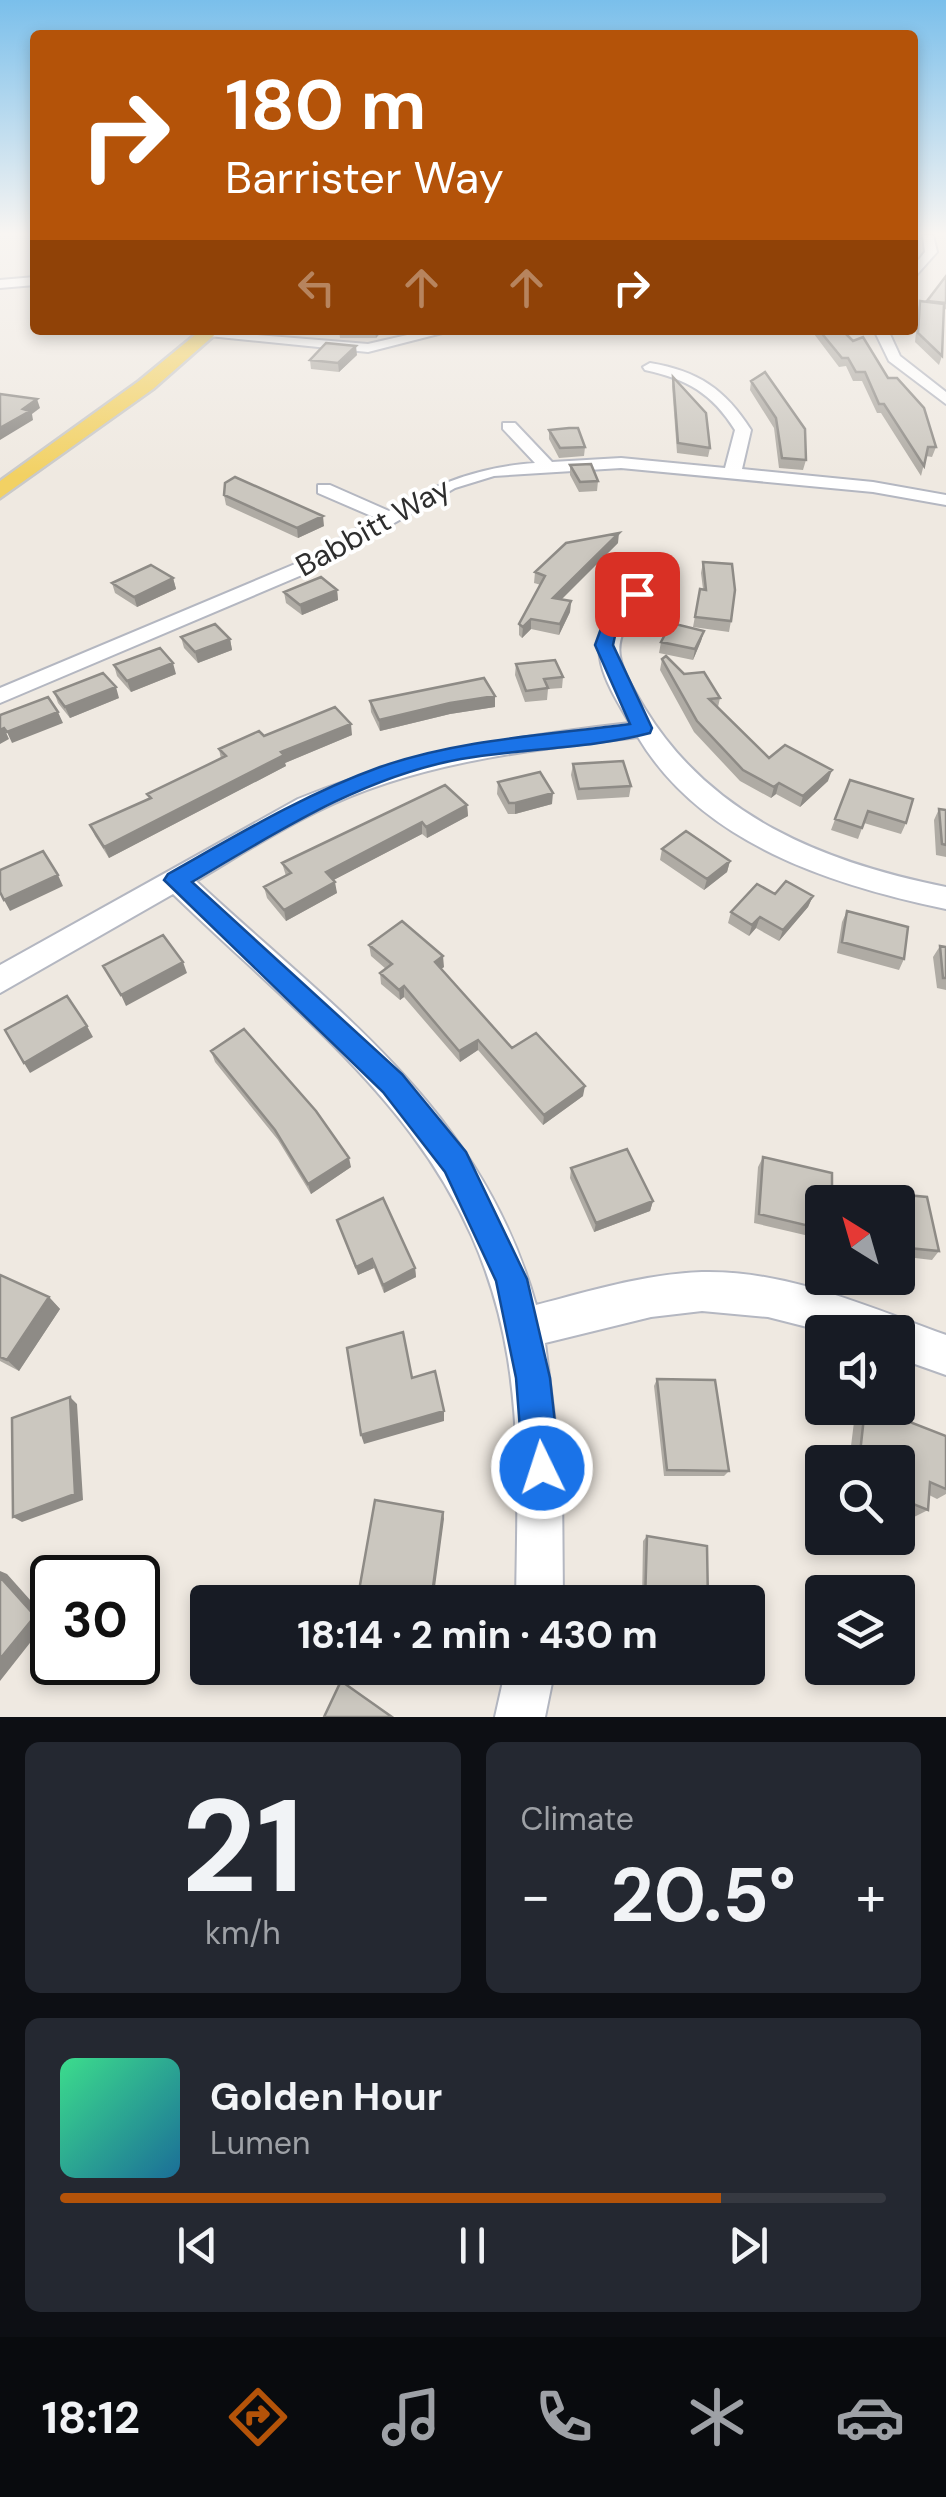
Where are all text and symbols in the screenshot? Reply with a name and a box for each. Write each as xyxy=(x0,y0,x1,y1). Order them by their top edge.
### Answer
text: 180 m xyxy=(225,60,426,151)
icon: right xyxy=(60,70,190,200)
text: Barrister Way xyxy=(225,148,504,207)
icon: left xyxy=(289,260,344,315)
icon: ahead xyxy=(394,260,449,315)
icon: ahead xyxy=(499,260,554,315)
icon: right xyxy=(604,260,659,315)
street label: Babbitt Way xyxy=(289,468,457,585)
pin xyxy=(595,552,680,637)
icon: arrive xyxy=(610,567,665,622)
north arrow xyxy=(805,1185,915,1295)
map controls xyxy=(805,1185,915,1685)
button: sound xyxy=(805,1315,915,1425)
position arrow xyxy=(490,1416,594,1520)
button: search xyxy=(805,1445,915,1555)
speed limit sign: 30 xyxy=(30,1555,160,1685)
button: layers xyxy=(805,1575,915,1685)
text: 18:14 · 2 min · 430 m xyxy=(297,1610,658,1660)
text: 21 xyxy=(182,1762,304,1931)
text: Climate xyxy=(521,1798,634,1840)
text: 20.5° xyxy=(610,1847,796,1944)
text: − xyxy=(521,1860,551,1932)
text: + xyxy=(856,1860,886,1932)
text: km/h xyxy=(205,1912,281,1954)
text: Golden Hour xyxy=(210,2072,442,2122)
text: Lumen xyxy=(210,2122,310,2164)
icon: previous xyxy=(170,2218,225,2273)
icon: pause xyxy=(445,2218,500,2273)
icon: next xyxy=(721,2218,776,2273)
icon: directions xyxy=(223,2382,293,2452)
icon: music xyxy=(376,2382,446,2452)
icon: phone xyxy=(529,2382,599,2452)
icon: climate xyxy=(682,2382,752,2452)
icon: car xyxy=(835,2382,905,2452)
text: 18:12 xyxy=(41,2388,140,2447)

